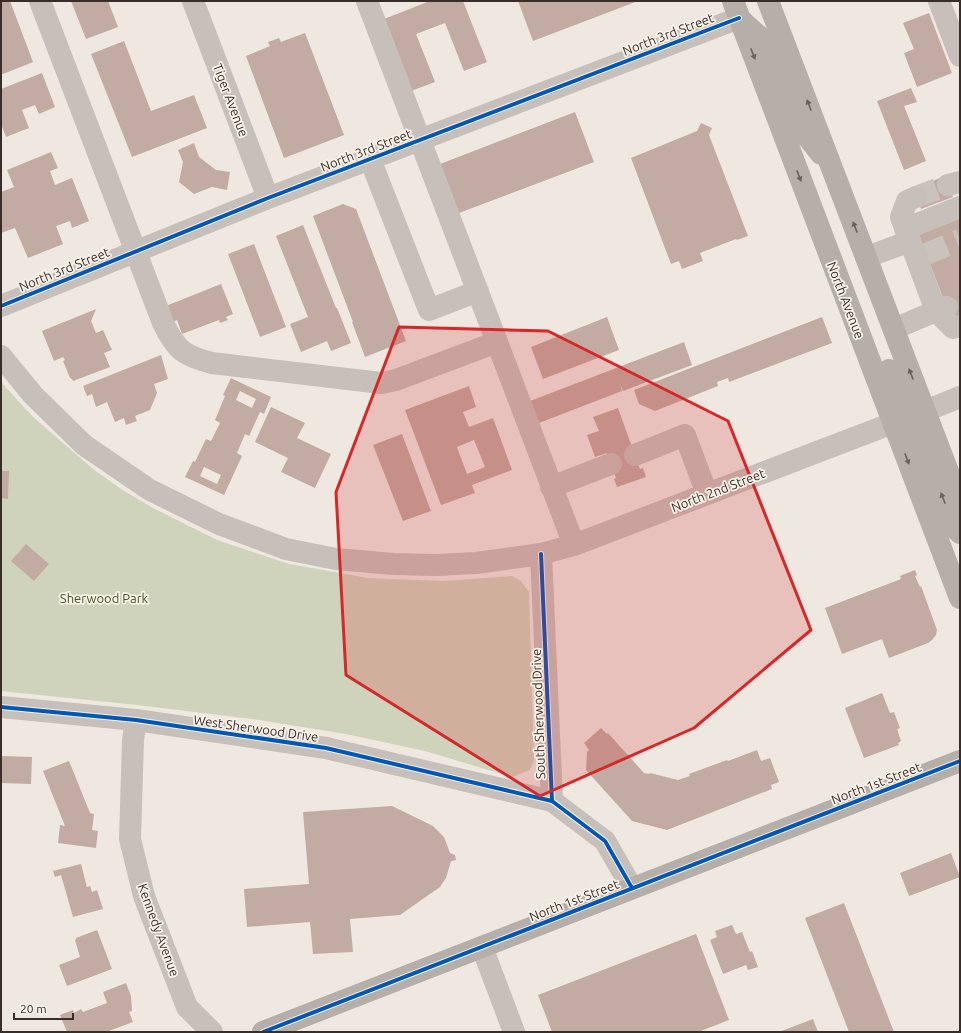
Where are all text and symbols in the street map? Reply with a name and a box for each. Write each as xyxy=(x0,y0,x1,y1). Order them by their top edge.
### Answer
street label: North 3rd Street xyxy=(620,10,716,58)
one-way arrow xyxy=(751,49,757,61)
street label: Tiger Avenue xyxy=(211,62,251,138)
one-way arrow xyxy=(805,99,811,111)
street label: North 3rd Street xyxy=(318,126,414,174)
one-way arrow xyxy=(797,170,803,182)
one-way arrow xyxy=(852,220,858,232)
street label: North 3rd Street xyxy=(17,244,111,294)
street label: North Avenue xyxy=(825,260,867,340)
one-way arrow xyxy=(908,368,914,380)
one-way arrow xyxy=(905,454,911,466)
street label: North 2nd Street xyxy=(669,466,767,514)
one-way arrow xyxy=(940,492,946,504)
park label: Sherwood Park xyxy=(60,591,149,605)
street label: South Sherwood Drive xyxy=(529,649,547,779)
street label: West Sherwood Drive xyxy=(193,712,319,744)
street label: North 1st Street xyxy=(829,759,923,807)
street label: North 1st Street xyxy=(527,876,621,924)
street label: Kennedy Avenue xyxy=(136,882,182,978)
scale bar xyxy=(14,995,73,1021)
text: 20 m xyxy=(20,1002,47,1015)

